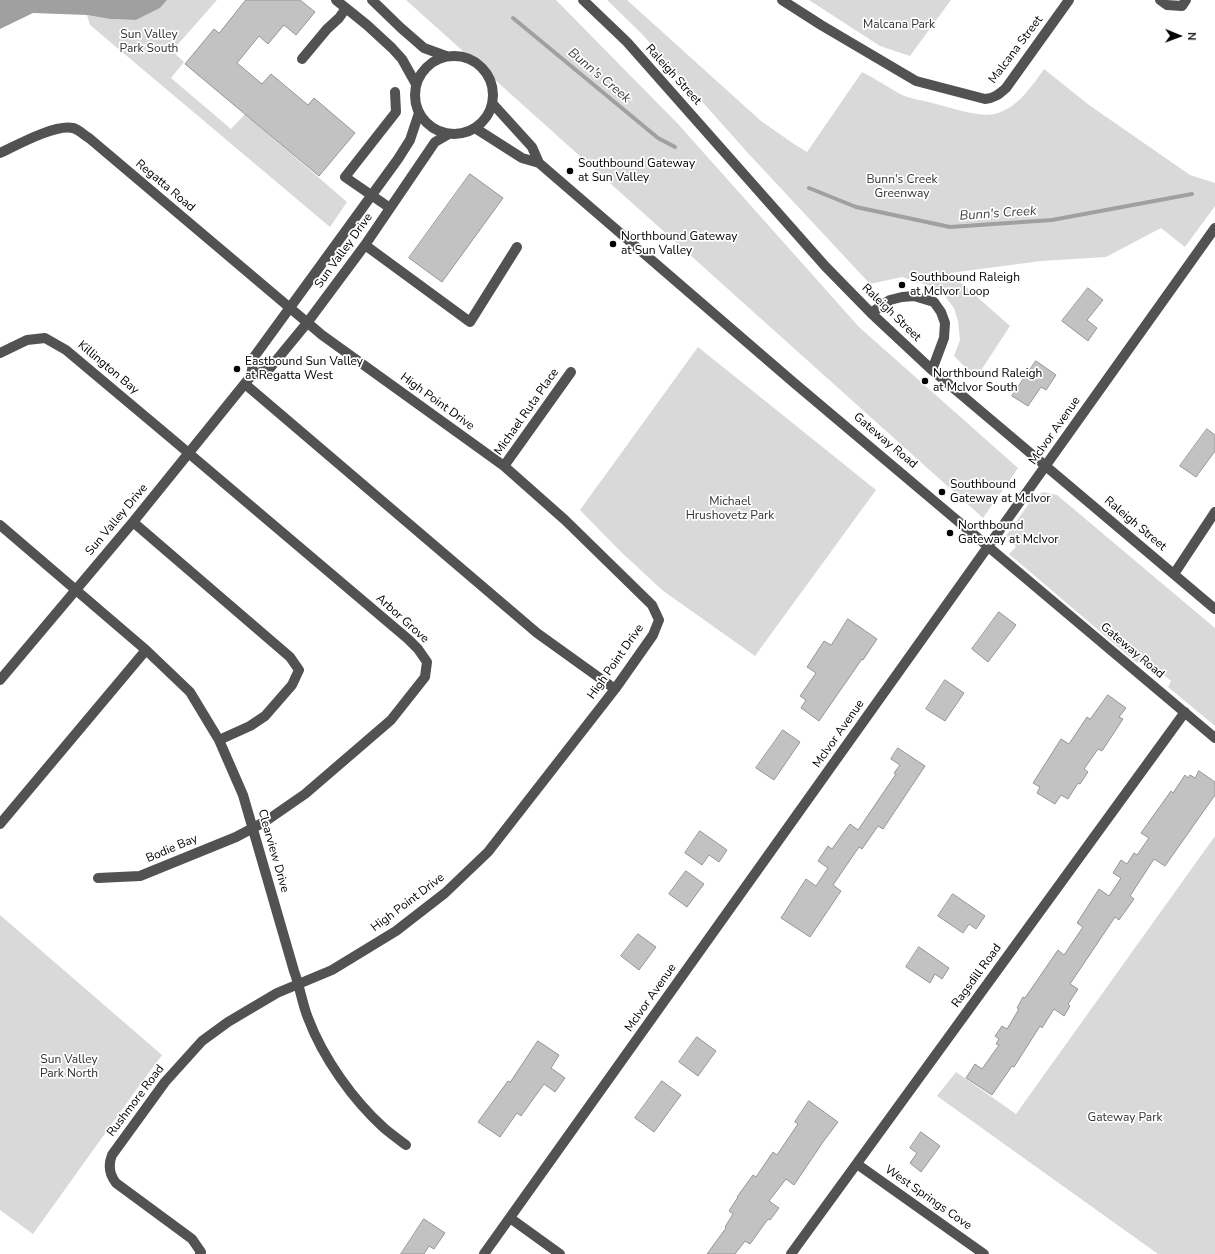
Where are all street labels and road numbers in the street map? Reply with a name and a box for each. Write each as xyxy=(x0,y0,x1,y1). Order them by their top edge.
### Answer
street label: Malcana Street xyxy=(986,13,1046,87)
street label: Raleigh Street xyxy=(642,42,704,108)
street label: Regatta Road xyxy=(132,157,198,215)
street label: Sun Valley Drive xyxy=(312,211,376,291)
street label: Raleigh Street xyxy=(858,281,924,345)
street label: Killington Bay xyxy=(75,338,141,398)
street label: Michael Ruta Place xyxy=(492,366,562,458)
street label: High Point Drive xyxy=(397,370,477,434)
street label: McIvor Avenue xyxy=(1026,394,1084,468)
street label: Gateway Road xyxy=(850,410,920,472)
street label: Sun Valley Drive xyxy=(83,481,151,559)
street label: Raleigh Street xyxy=(1101,494,1169,554)
street label: Arbor Grove xyxy=(373,592,431,646)
street label: Gateway Road xyxy=(1097,620,1167,682)
street label: High Point Drive xyxy=(585,622,647,702)
street label: McIvor Avenue xyxy=(810,697,868,771)
street label: Clearview Drive xyxy=(254,808,292,894)
street label: Bodie Bay xyxy=(144,832,200,866)
street label: High Point Drive xyxy=(368,871,448,935)
street label: Ragsdill Road xyxy=(949,941,1005,1011)
street label: McIvor Avenue xyxy=(622,961,680,1035)
street label: Rushmore Road xyxy=(104,1062,168,1140)
street label: West Springs Cove xyxy=(882,1163,974,1233)

